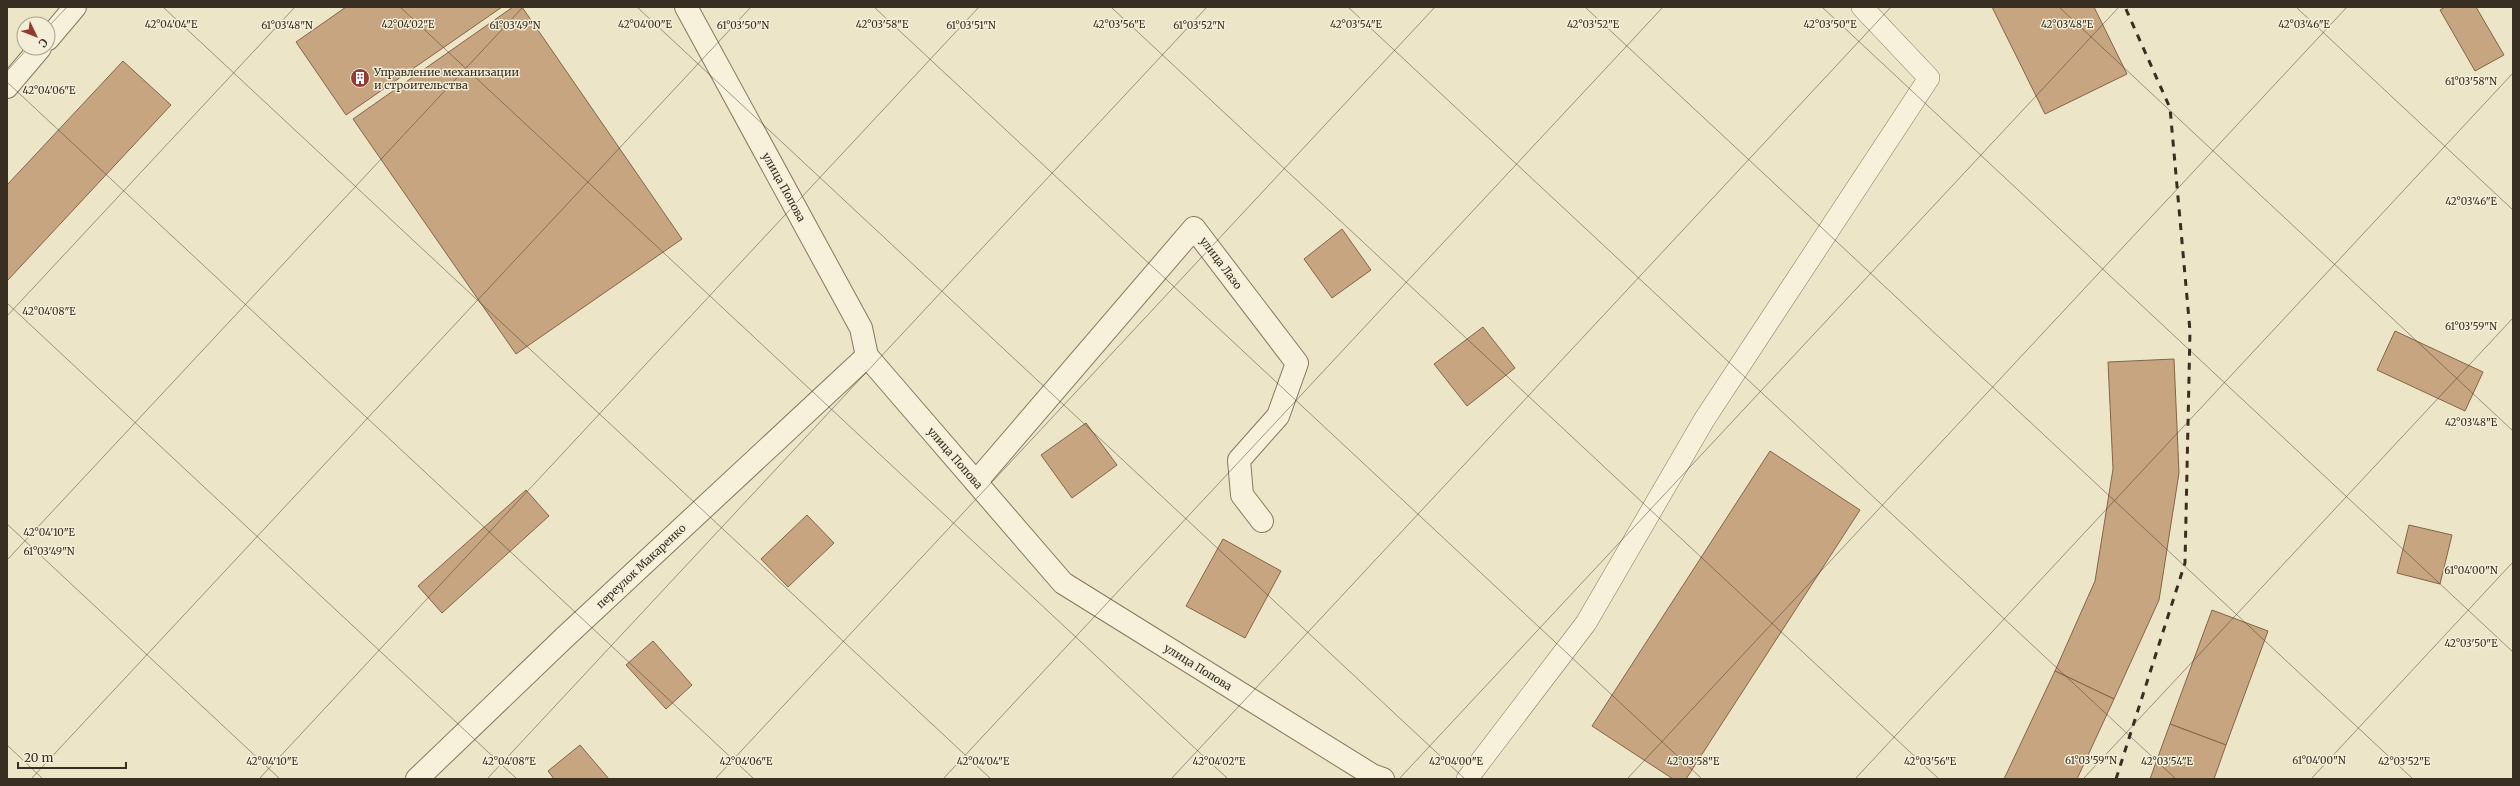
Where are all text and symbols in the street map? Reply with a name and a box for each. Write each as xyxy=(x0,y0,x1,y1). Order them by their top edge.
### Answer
north arrow xyxy=(16,16,56,56)
text: 42°04'04"E xyxy=(145,18,198,31)
text: 42°04'02"E xyxy=(382,18,435,31)
text: 42°04'00"E xyxy=(618,18,673,31)
text: 42°03'58"E xyxy=(856,18,909,31)
text: 42°03'56"E xyxy=(1093,18,1146,31)
text: 42°03'54"E xyxy=(1330,18,1383,31)
text: 42°03'52"E xyxy=(1567,18,1620,31)
text: 42°03'50"E xyxy=(1803,18,1857,31)
text: 42°03'48"E xyxy=(2041,18,2094,31)
text: 42°03'46"E xyxy=(2278,18,2331,31)
text: 61°03'48"N xyxy=(261,19,313,32)
text: 61°03'49"N xyxy=(489,19,541,32)
text: 61°03'50"N xyxy=(717,19,769,32)
text: 61°03'51"N xyxy=(946,19,996,32)
text: 61°03'52"N xyxy=(1173,19,1225,32)
text: С xyxy=(36,35,51,50)
place label: Управление механизации и строительства xyxy=(373,65,520,92)
building icon: Управление механизации и строительства xyxy=(349,67,371,89)
text: 61°03'58"N xyxy=(2445,75,2497,88)
text: 42°04'06"E xyxy=(23,84,76,97)
street label: улица Попова xyxy=(759,150,809,224)
text: 42°03'46"E xyxy=(2445,195,2498,208)
street label: улица Лазо xyxy=(1197,234,1246,292)
text: 42°04'08"E xyxy=(22,305,76,318)
text: 61°03'59"N xyxy=(2445,320,2497,333)
text: 42°03'48"E xyxy=(2445,416,2498,429)
street label: улица Попова xyxy=(924,424,986,492)
street label: переулок Макаренко xyxy=(593,520,689,611)
text: 42°04'10"E xyxy=(23,526,76,539)
text: 61°03'49"N xyxy=(23,545,75,558)
text: 61°04'00"N xyxy=(2444,564,2498,577)
text: 42°03'50"E xyxy=(2444,637,2498,650)
street label: улица Попова xyxy=(1162,641,1235,693)
scale bar xyxy=(18,744,126,770)
text: 20 m xyxy=(24,750,53,765)
text: 61°03'59"N xyxy=(2065,754,2117,767)
text: 61°04'00"N xyxy=(2292,754,2346,767)
text: 42°04'10"E xyxy=(246,755,299,768)
text: 42°04'08"E xyxy=(482,755,536,768)
text: 42°04'06"E xyxy=(720,755,773,768)
text: 42°04'04"E xyxy=(957,755,1010,768)
text: 42°04'02"E xyxy=(1193,755,1246,768)
text: 42°04'00"E xyxy=(1429,755,1484,768)
text: 42°03'58"E xyxy=(1667,755,1720,768)
text: 42°03'56"E xyxy=(1904,755,1957,768)
text: 42°03'54"E xyxy=(2141,755,2194,768)
text: 42°03'52"E xyxy=(2378,755,2431,768)

